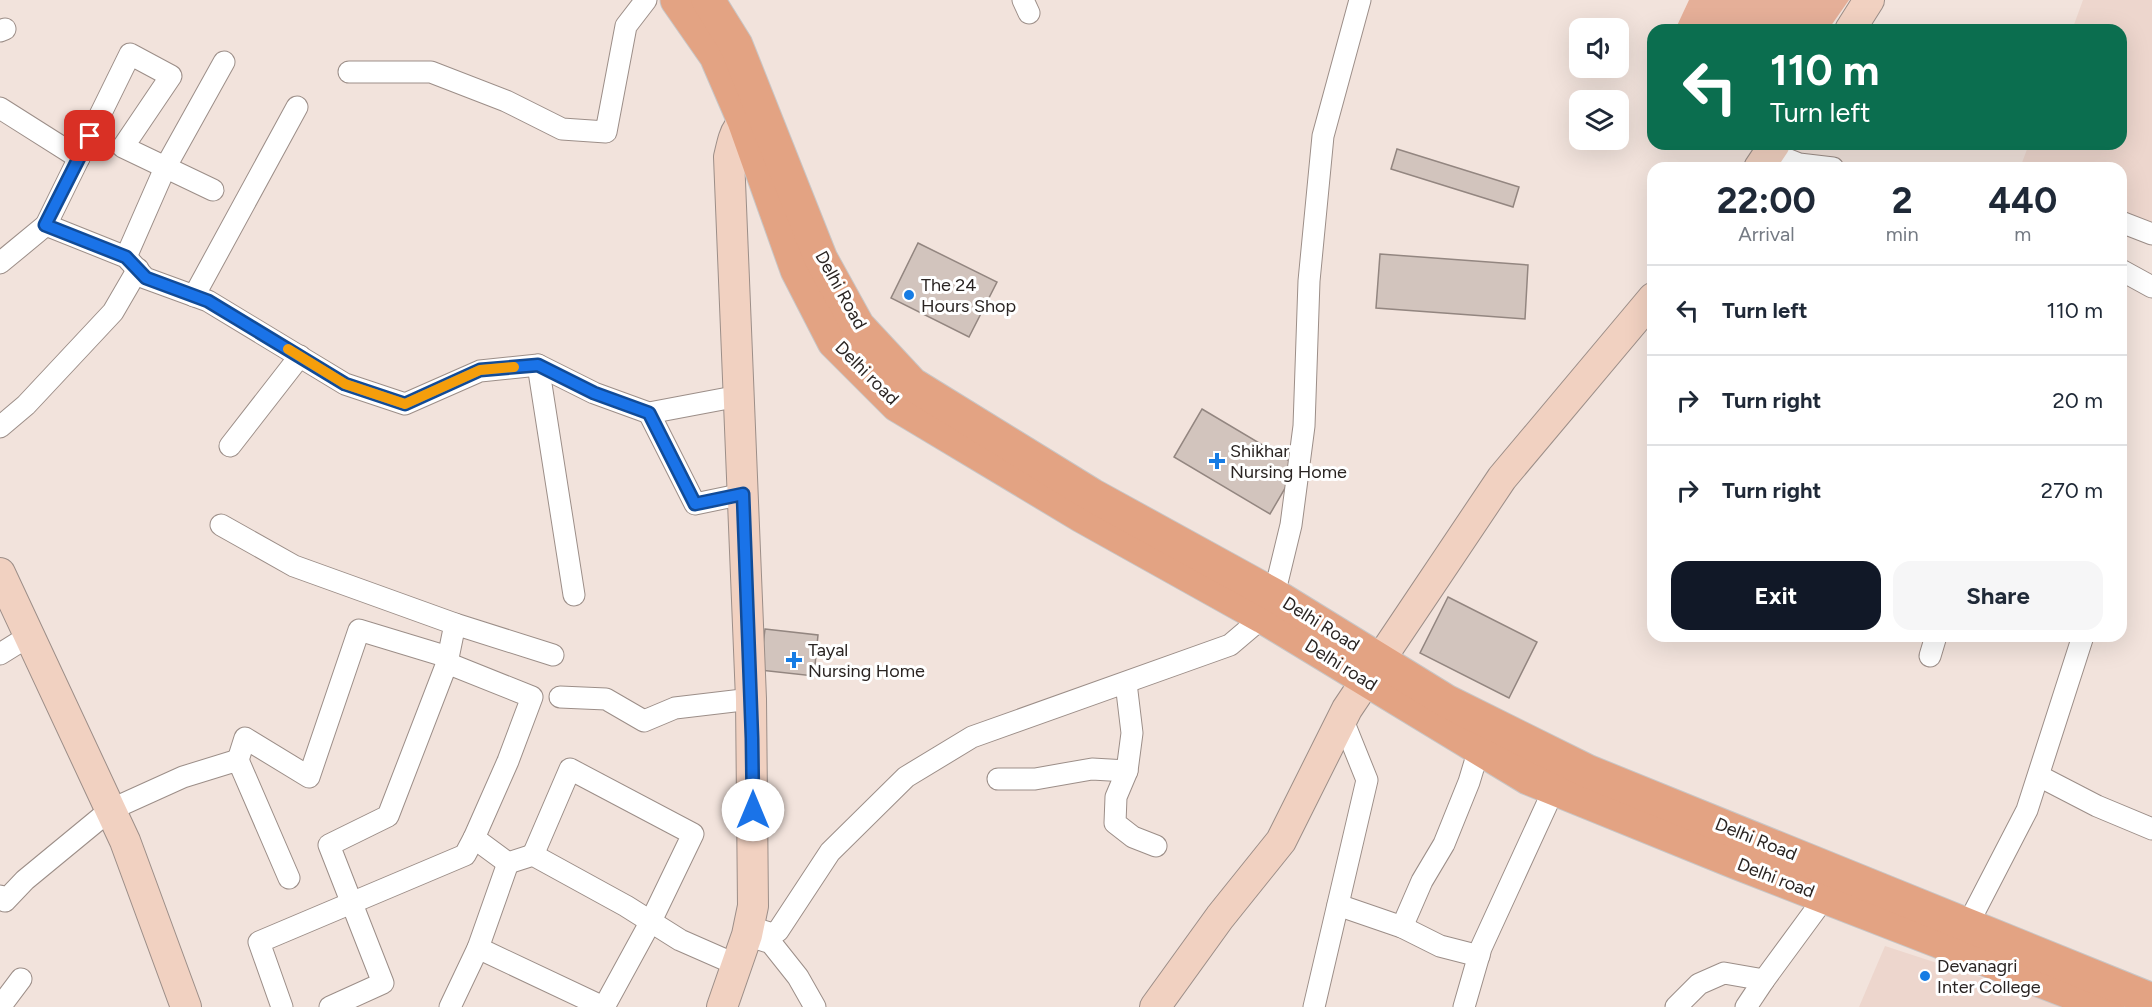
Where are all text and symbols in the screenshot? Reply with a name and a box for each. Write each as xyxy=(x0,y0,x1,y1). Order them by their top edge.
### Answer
map controls xyxy=(1569,18,1629,150)
button: sound xyxy=(1569,18,1629,78)
text: 110 m xyxy=(1770,45,1879,96)
icon: left xyxy=(1671,48,1749,126)
button: layers xyxy=(1569,90,1629,150)
text: Turn left xyxy=(1770,96,1870,129)
pin xyxy=(64,110,115,161)
icon: arrive xyxy=(73,119,106,152)
text: 22:00 xyxy=(1717,179,1816,222)
text: 2 xyxy=(1892,179,1913,222)
text: 440 xyxy=(1988,179,2057,222)
text: Arrival xyxy=(1738,222,1795,246)
text: min xyxy=(1886,222,1919,246)
text: m xyxy=(2014,222,2031,246)
street label: Delhi Road xyxy=(810,247,872,333)
place label: The 24 Hours Shop xyxy=(921,274,1016,317)
marker: The 24 Hours Shop xyxy=(902,288,916,302)
icon: left xyxy=(1671,294,1704,327)
text: Turn left xyxy=(1722,297,1808,324)
text: 110 m xyxy=(2047,297,2103,324)
street label: Delhi road xyxy=(831,337,903,409)
icon: right xyxy=(1671,384,1704,417)
text: Turn right xyxy=(1722,387,1821,414)
text: 20 m xyxy=(2052,387,2103,414)
place label: Shikhar Nursing Home xyxy=(1230,440,1347,483)
marker: Shikhar Nursing Home xyxy=(1208,452,1226,470)
icon: right xyxy=(1671,474,1704,507)
text: Turn right xyxy=(1722,477,1821,504)
text: 270 m xyxy=(2041,477,2103,504)
button: Exit xyxy=(1671,561,1881,630)
button: Share xyxy=(1893,561,2103,630)
street label: Delhi Road xyxy=(1279,592,1363,656)
street label: Delhi road xyxy=(1301,634,1381,696)
place label: Tayal Nursing Home xyxy=(808,639,925,682)
marker: Tayal Nursing Home xyxy=(785,651,803,669)
position arrow xyxy=(721,778,785,842)
street label: Delhi Road xyxy=(1712,813,1800,865)
street label: Delhi road xyxy=(1734,853,1818,903)
place label: Devanagri Inter College xyxy=(1937,955,2041,998)
marker: Devanagri Inter College xyxy=(1918,969,1932,983)

